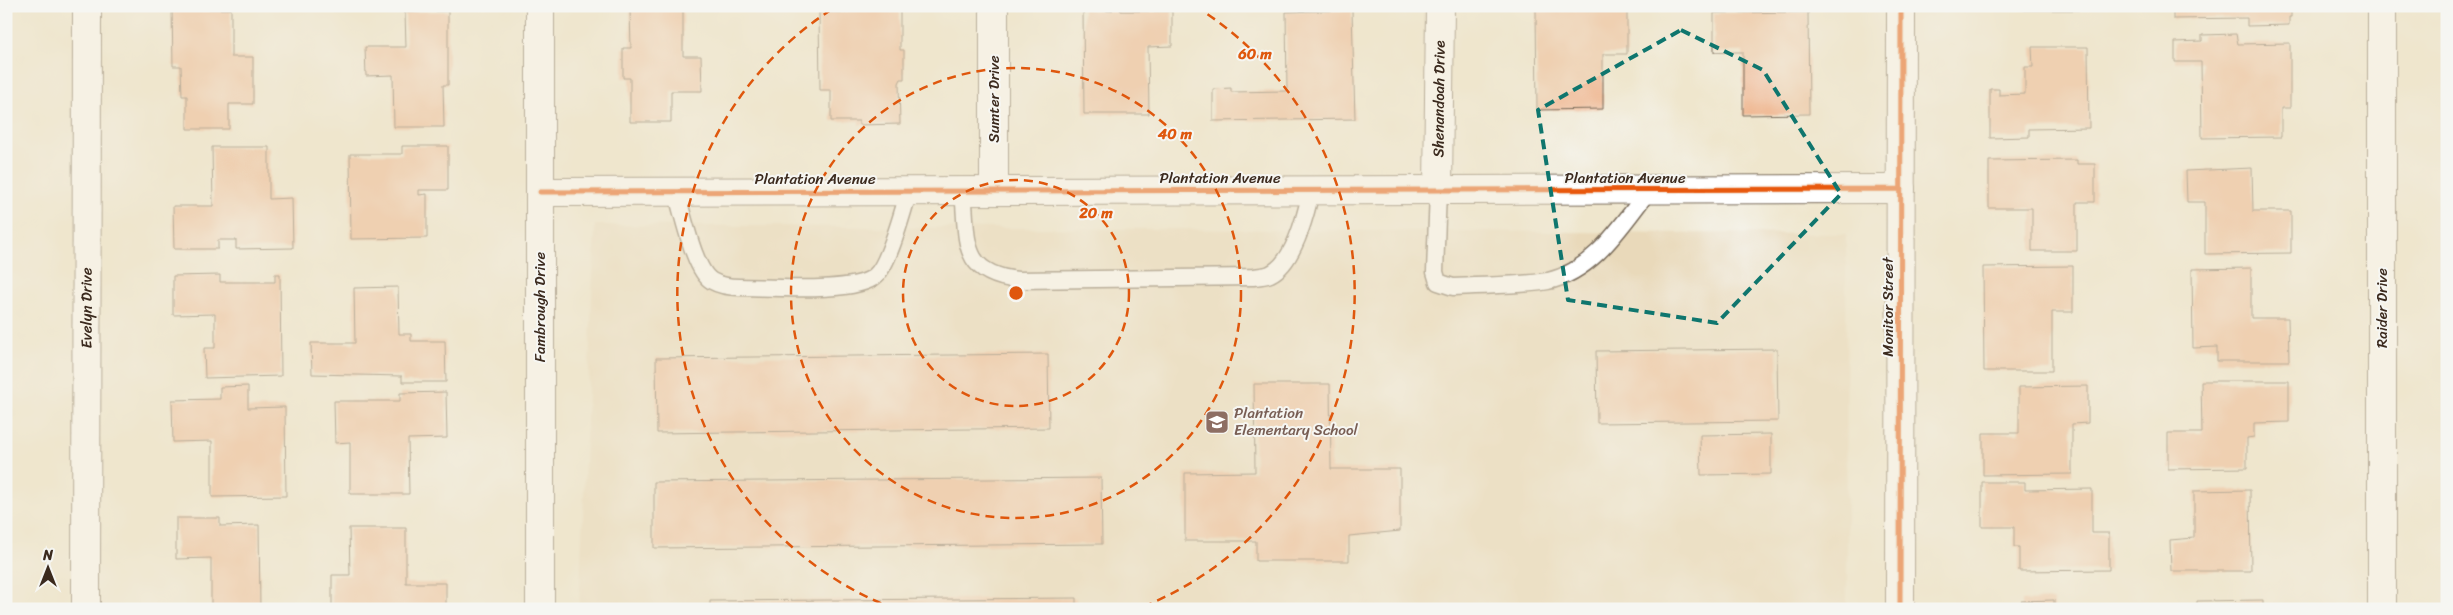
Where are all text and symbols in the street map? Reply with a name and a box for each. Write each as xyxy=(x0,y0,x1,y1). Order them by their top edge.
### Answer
street label: Shenandoah Drive xyxy=(1425,40,1453,158)
text: 60 m xyxy=(1237,41,1272,67)
street label: Sumter Drive xyxy=(981,55,1007,143)
text: 40 m xyxy=(1157,121,1193,147)
street label: Plantation Avenue xyxy=(1159,165,1281,191)
street label: Plantation Avenue xyxy=(1564,165,1686,191)
street label: Plantation Avenue xyxy=(754,166,876,192)
text: 20 m xyxy=(1078,200,1113,226)
street label: Fambrough Drive xyxy=(527,252,553,362)
street label: Monitor Street xyxy=(1875,256,1901,357)
street label: Evelyn Drive xyxy=(73,267,100,349)
street label: Raider Drive xyxy=(2369,268,2395,348)
centre of rings xyxy=(1007,284,1025,302)
place label: Plantation Elementary School xyxy=(1234,400,1359,443)
school or university icon: Plantation Elementary School xyxy=(1204,409,1230,435)
north arrow xyxy=(22,542,72,592)
text: N xyxy=(42,543,53,568)

